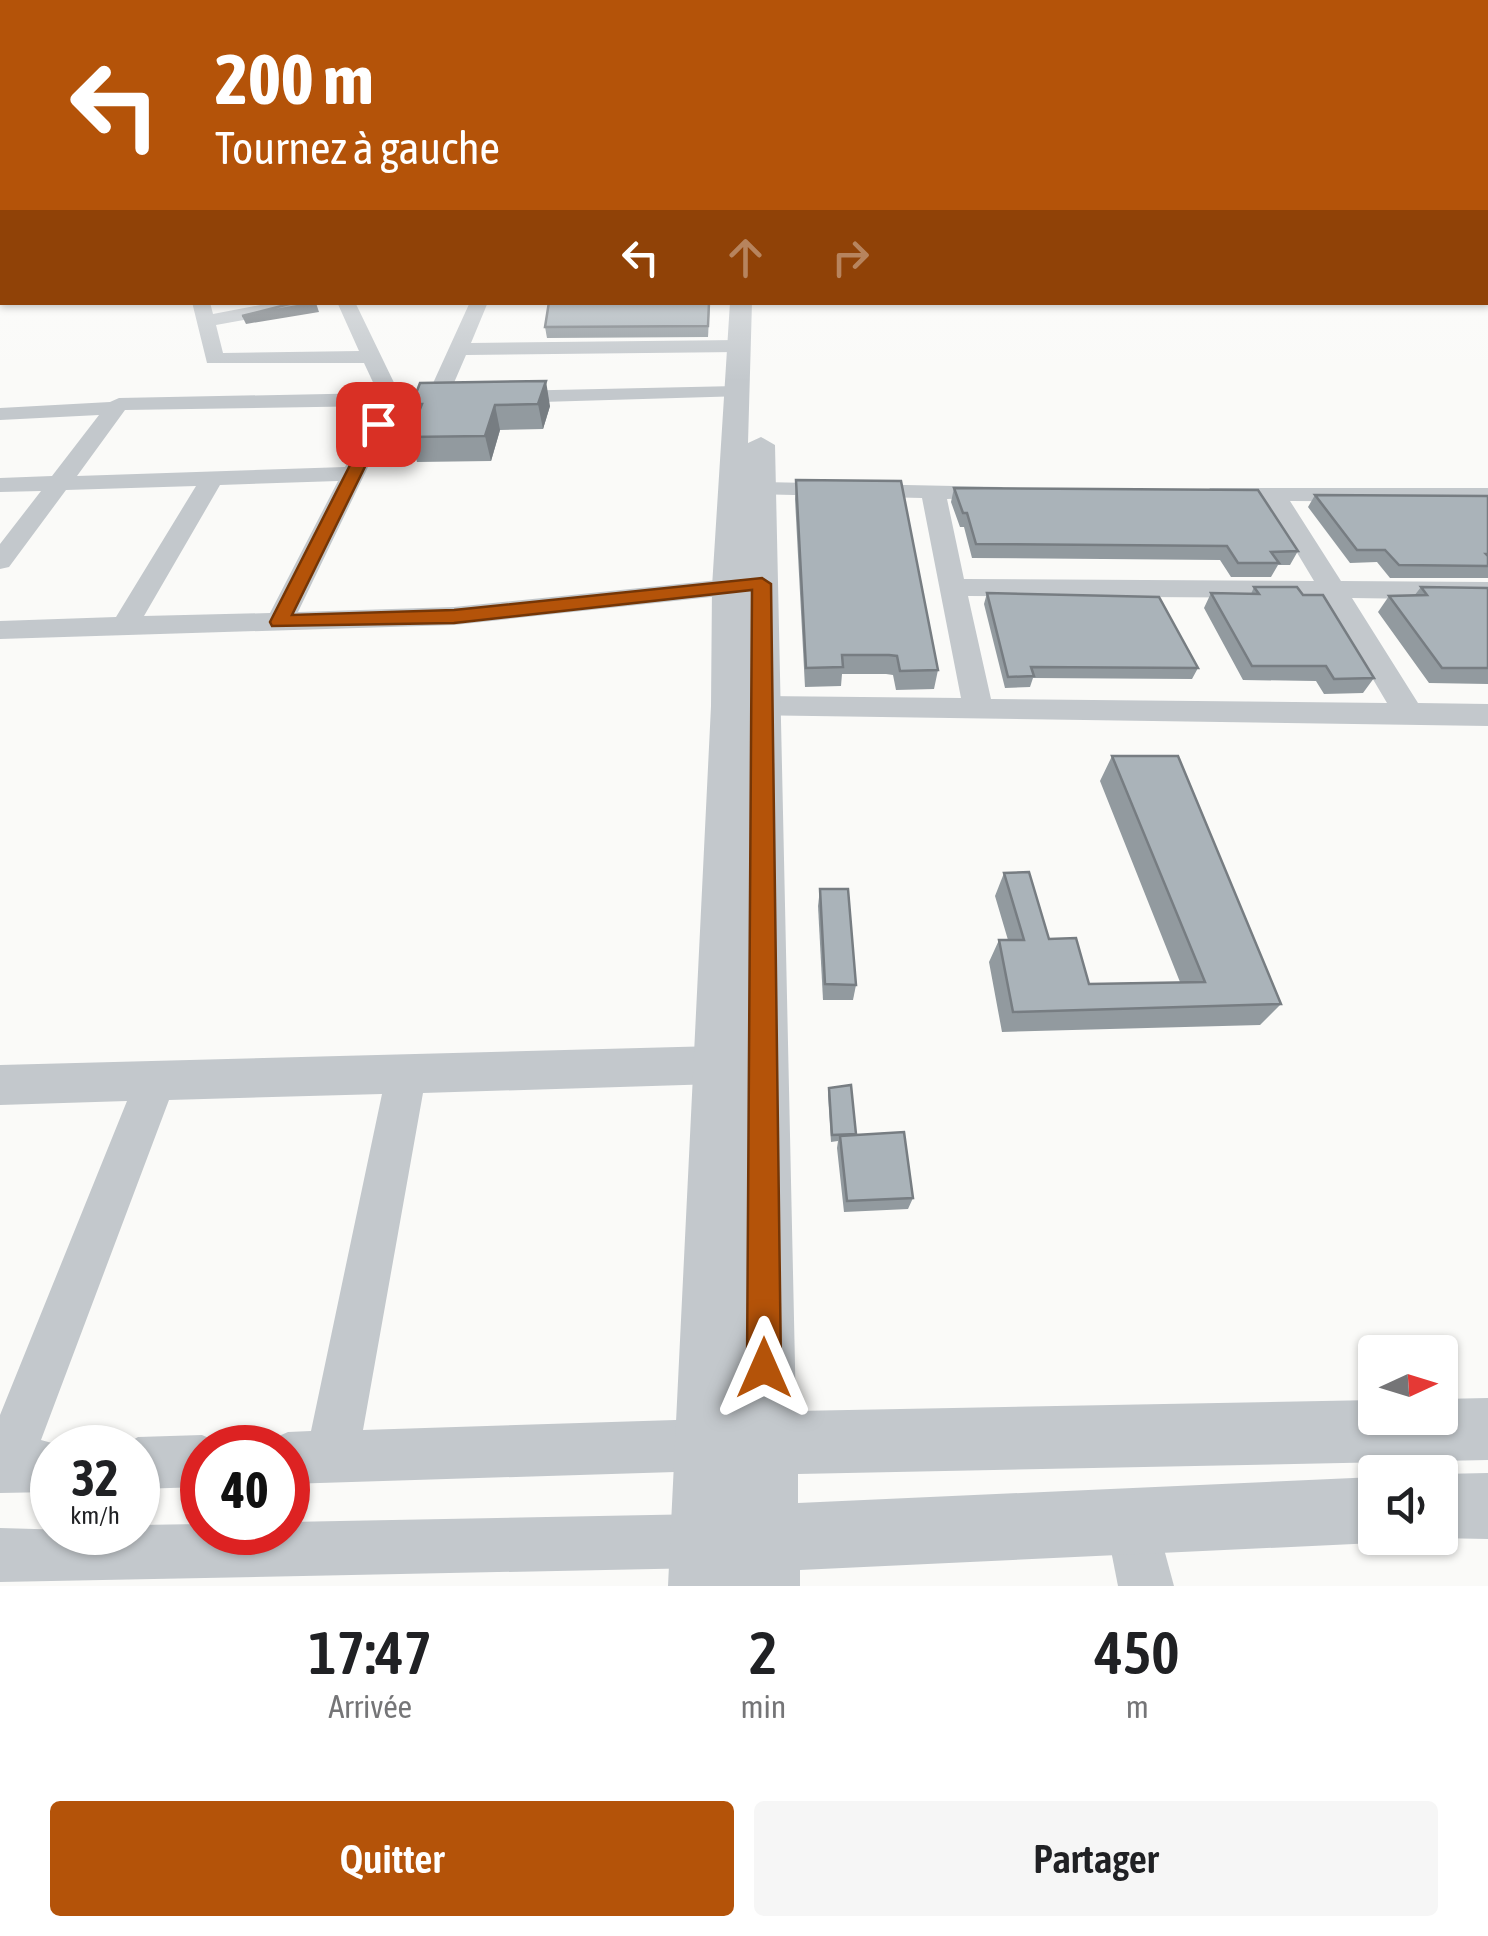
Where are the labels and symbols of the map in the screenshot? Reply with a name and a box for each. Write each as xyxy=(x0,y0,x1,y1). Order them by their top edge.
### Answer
pin xyxy=(336,382,421,467)
position arrow xyxy=(712,1316,816,1420)
north arrow xyxy=(1358,1335,1458,1435)
speed limit sign: 40 xyxy=(180,1425,310,1555)

